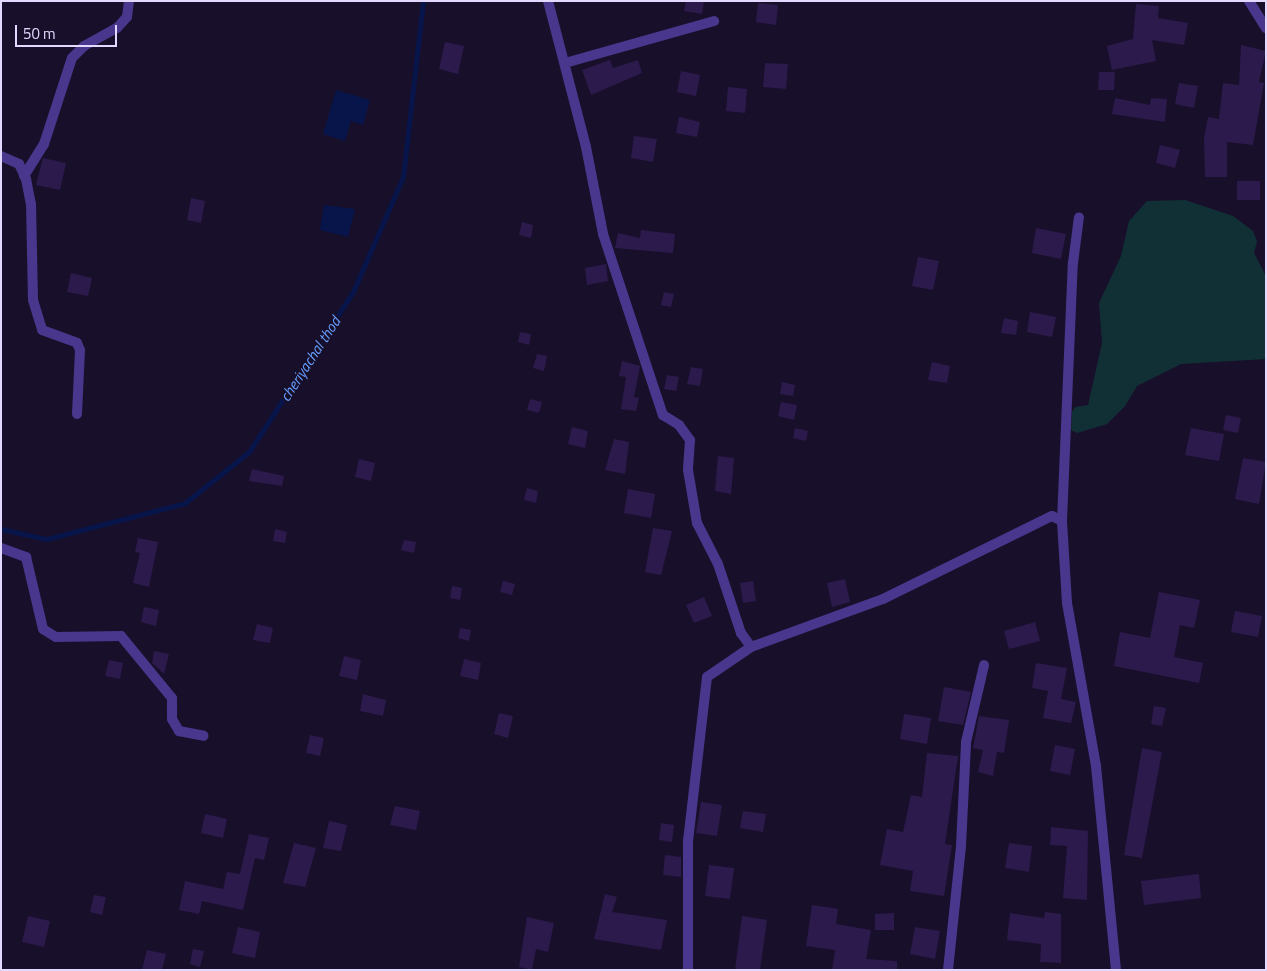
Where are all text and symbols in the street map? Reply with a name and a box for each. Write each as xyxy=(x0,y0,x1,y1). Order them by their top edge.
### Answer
scale bar xyxy=(18,15,120,47)
text: 50 m xyxy=(23,22,56,45)
water label: cheriyachal thod xyxy=(276,313,344,405)

